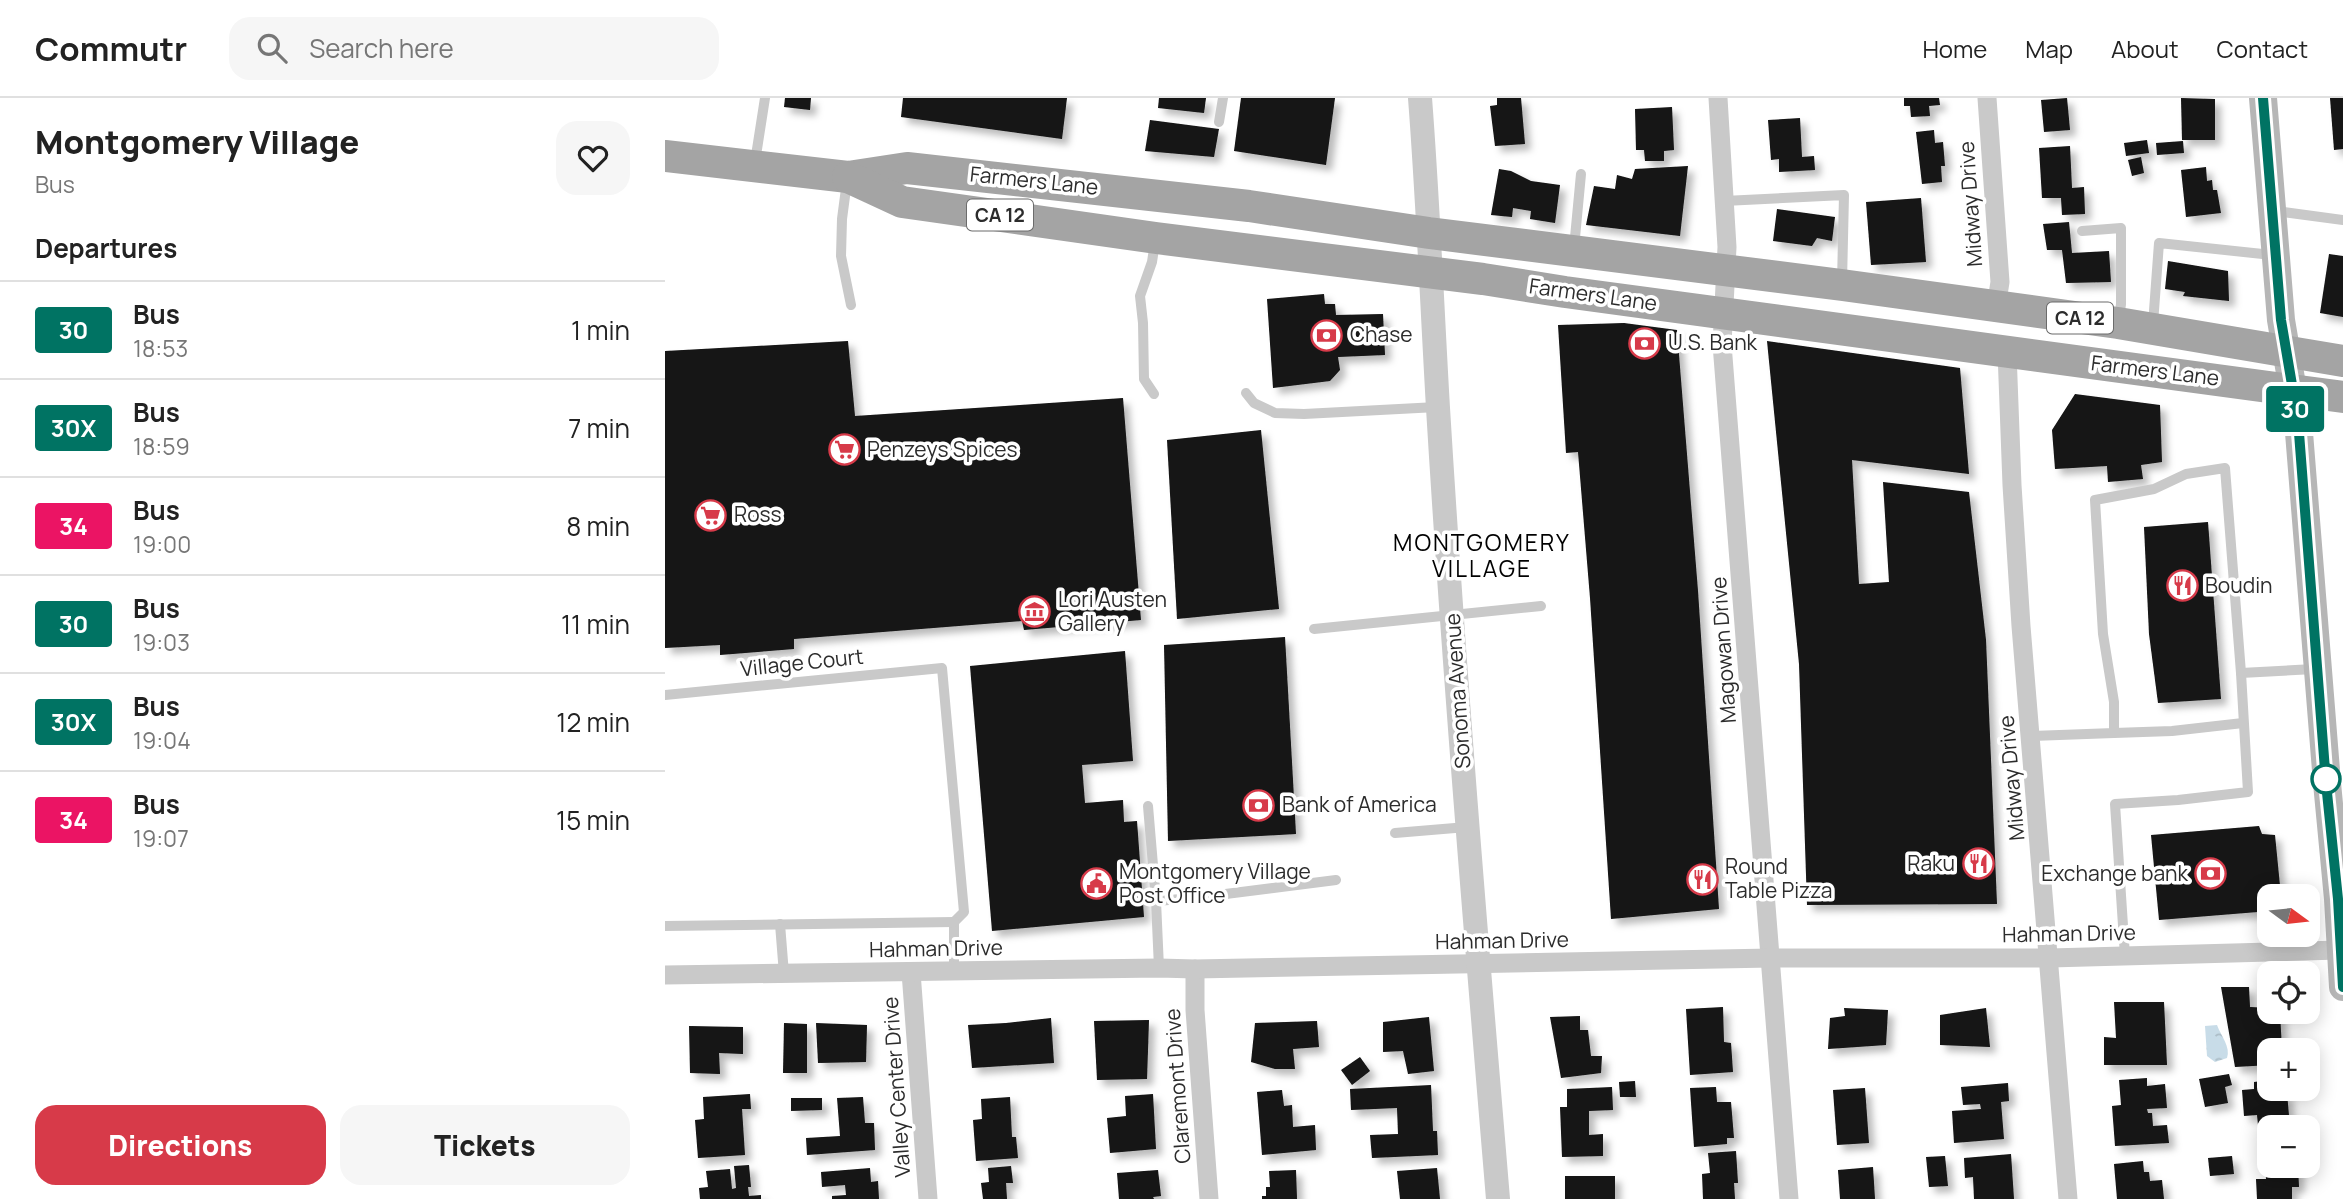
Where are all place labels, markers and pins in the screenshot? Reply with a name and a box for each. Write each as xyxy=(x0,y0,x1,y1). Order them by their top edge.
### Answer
bank icon: Chase xyxy=(1310,318,1344,352)
place label: Chase xyxy=(1350,320,1412,348)
bank icon: U.S. Bank xyxy=(1628,326,1662,360)
place label: U.S. Bank xyxy=(1668,328,1758,356)
supermarket icon: Penzeys Spices xyxy=(827,433,861,467)
place label: Penzeys Spices xyxy=(867,435,1018,463)
supermarket icon: Ross xyxy=(694,498,728,532)
place label: Ross xyxy=(734,500,782,528)
restaurant icon: Boudin xyxy=(2165,569,2199,603)
place label: Boudin xyxy=(2205,571,2273,599)
place label: Lori Austen Gallery xyxy=(1058,585,1167,637)
museum icon: Lori Austen Gallery xyxy=(1018,595,1052,629)
unlabelled marker xyxy=(2311,764,2341,794)
bank icon: Bank of America xyxy=(1242,788,1276,822)
place label: Bank of America xyxy=(1282,790,1437,818)
restaurant icon: Raku xyxy=(1961,847,1995,881)
place label: Raku xyxy=(1907,849,1955,877)
place label: Round Table Pizza xyxy=(1725,852,1832,904)
place label: Montgomery Village Post Office xyxy=(1119,857,1311,909)
bank icon: Exchange bank xyxy=(2194,857,2228,891)
place label: Exchange bank xyxy=(2041,859,2189,887)
restaurant icon: Round Table Pizza xyxy=(1685,862,1719,896)
public building icon: Montgomery Village Post Office xyxy=(1079,867,1113,901)

